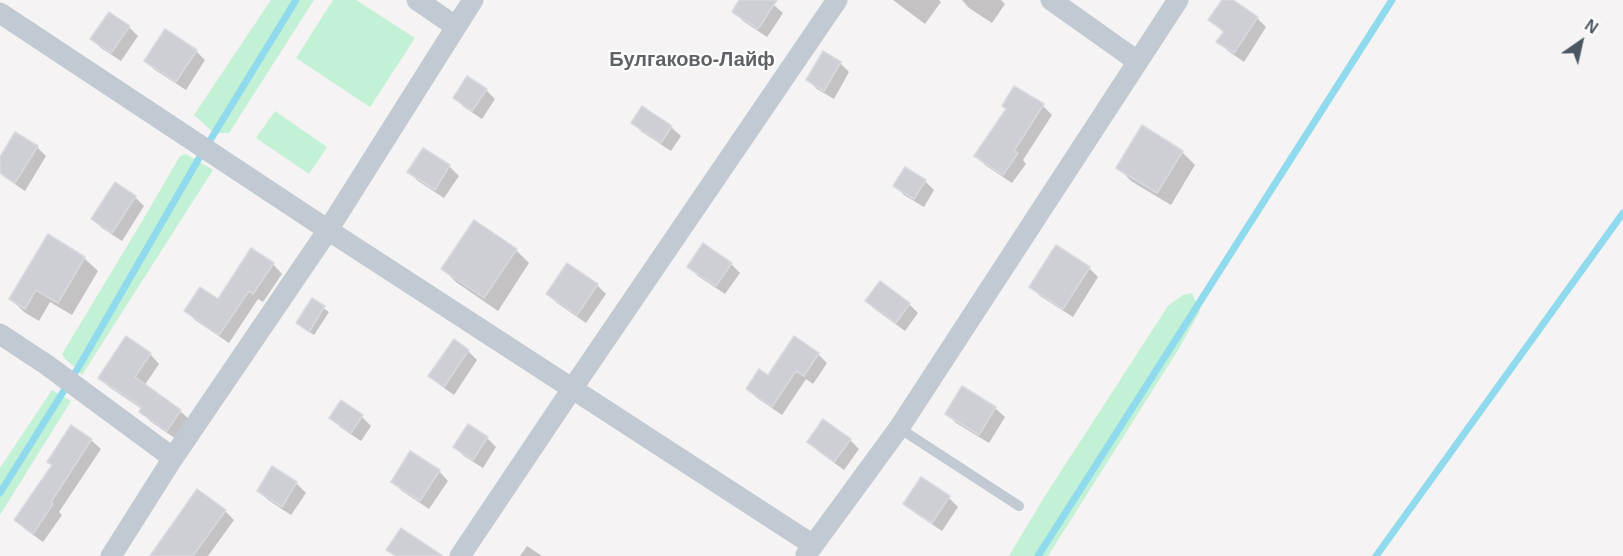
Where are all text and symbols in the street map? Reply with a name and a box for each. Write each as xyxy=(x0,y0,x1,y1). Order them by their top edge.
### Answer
north arrow xyxy=(1551,12,1611,72)
text: N xyxy=(1582,16,1601,37)
district label: Булгаково-Лайф xyxy=(609,48,775,72)

